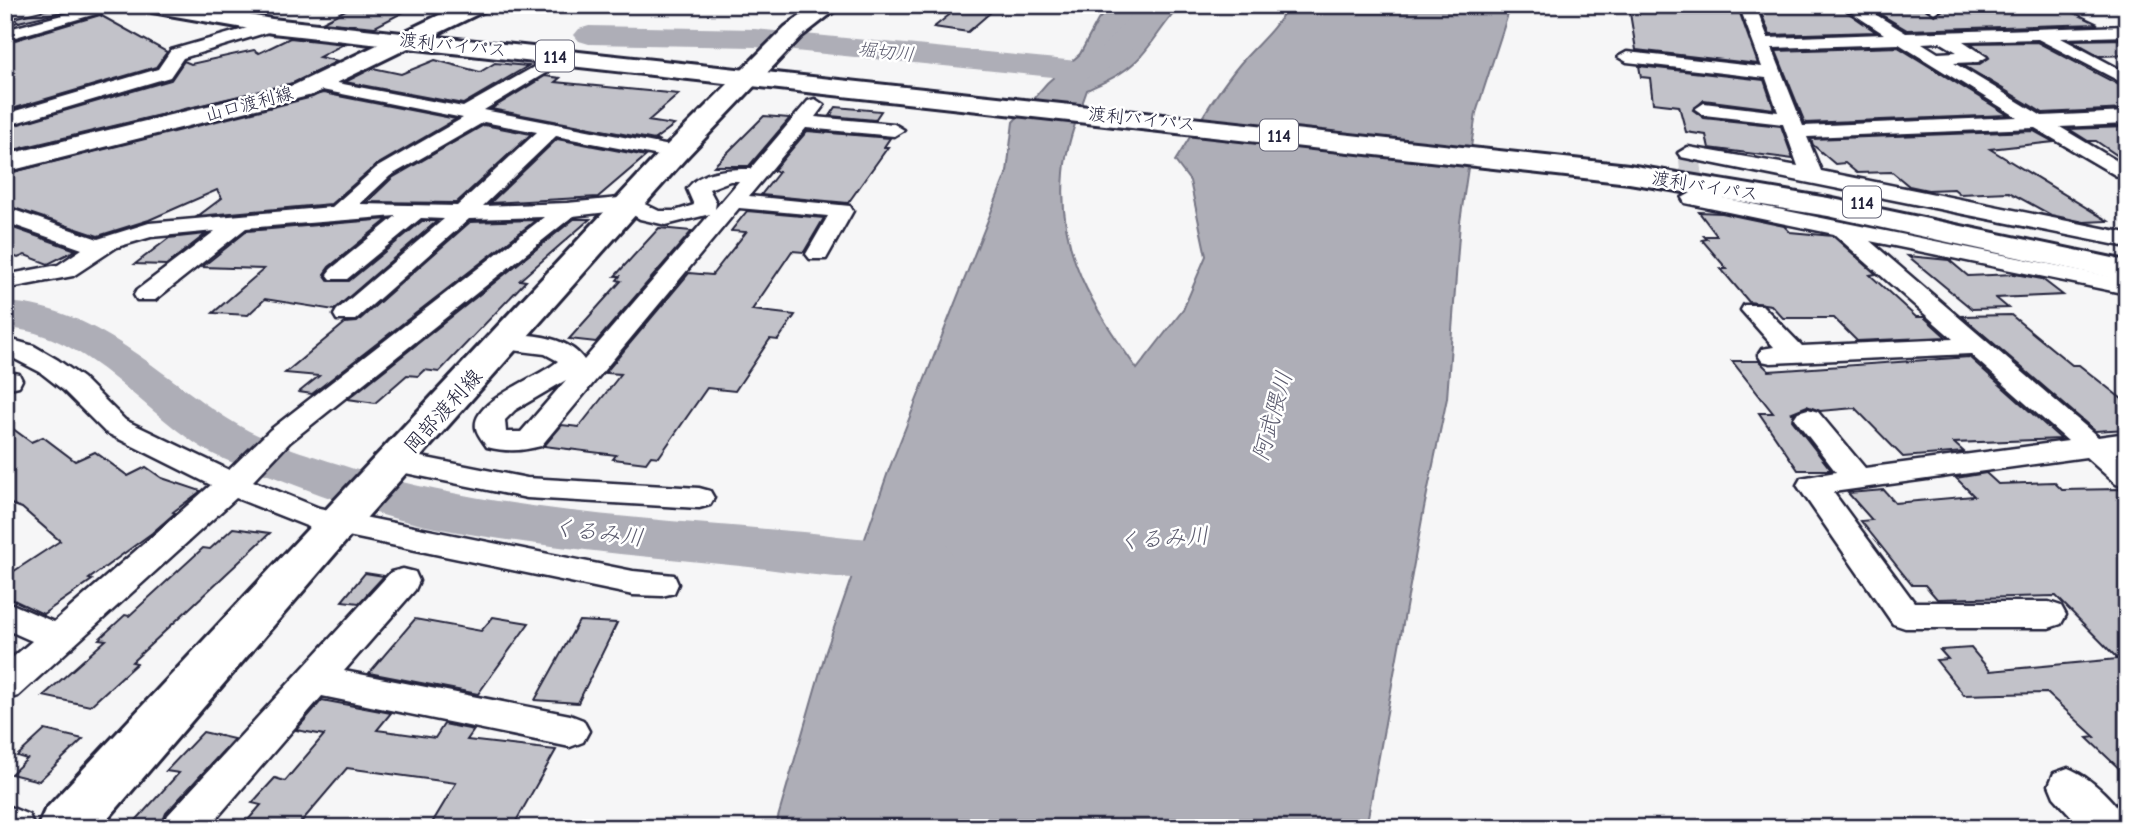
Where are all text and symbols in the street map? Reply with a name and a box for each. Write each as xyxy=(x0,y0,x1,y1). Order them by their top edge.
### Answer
street label: 渡利バイパス xyxy=(398,29,508,62)
water label: 堀切川 xyxy=(856,38,915,66)
road number: 114 xyxy=(536,40,574,72)
street label: 山口渡利線 xyxy=(203,83,295,126)
street label: 渡利バイパス xyxy=(1087,103,1197,136)
road number: 114 xyxy=(1260,119,1298,150)
street label: 渡利バイパス xyxy=(1650,168,1760,205)
road number: 114 xyxy=(1843,186,1881,218)
street label: 岡部渡利線 xyxy=(399,364,487,458)
water label: 阿武隈川 xyxy=(1247,368,1298,464)
water label: くるみ川 xyxy=(551,513,645,552)
water label: くるみ川 xyxy=(1116,522,1210,555)

